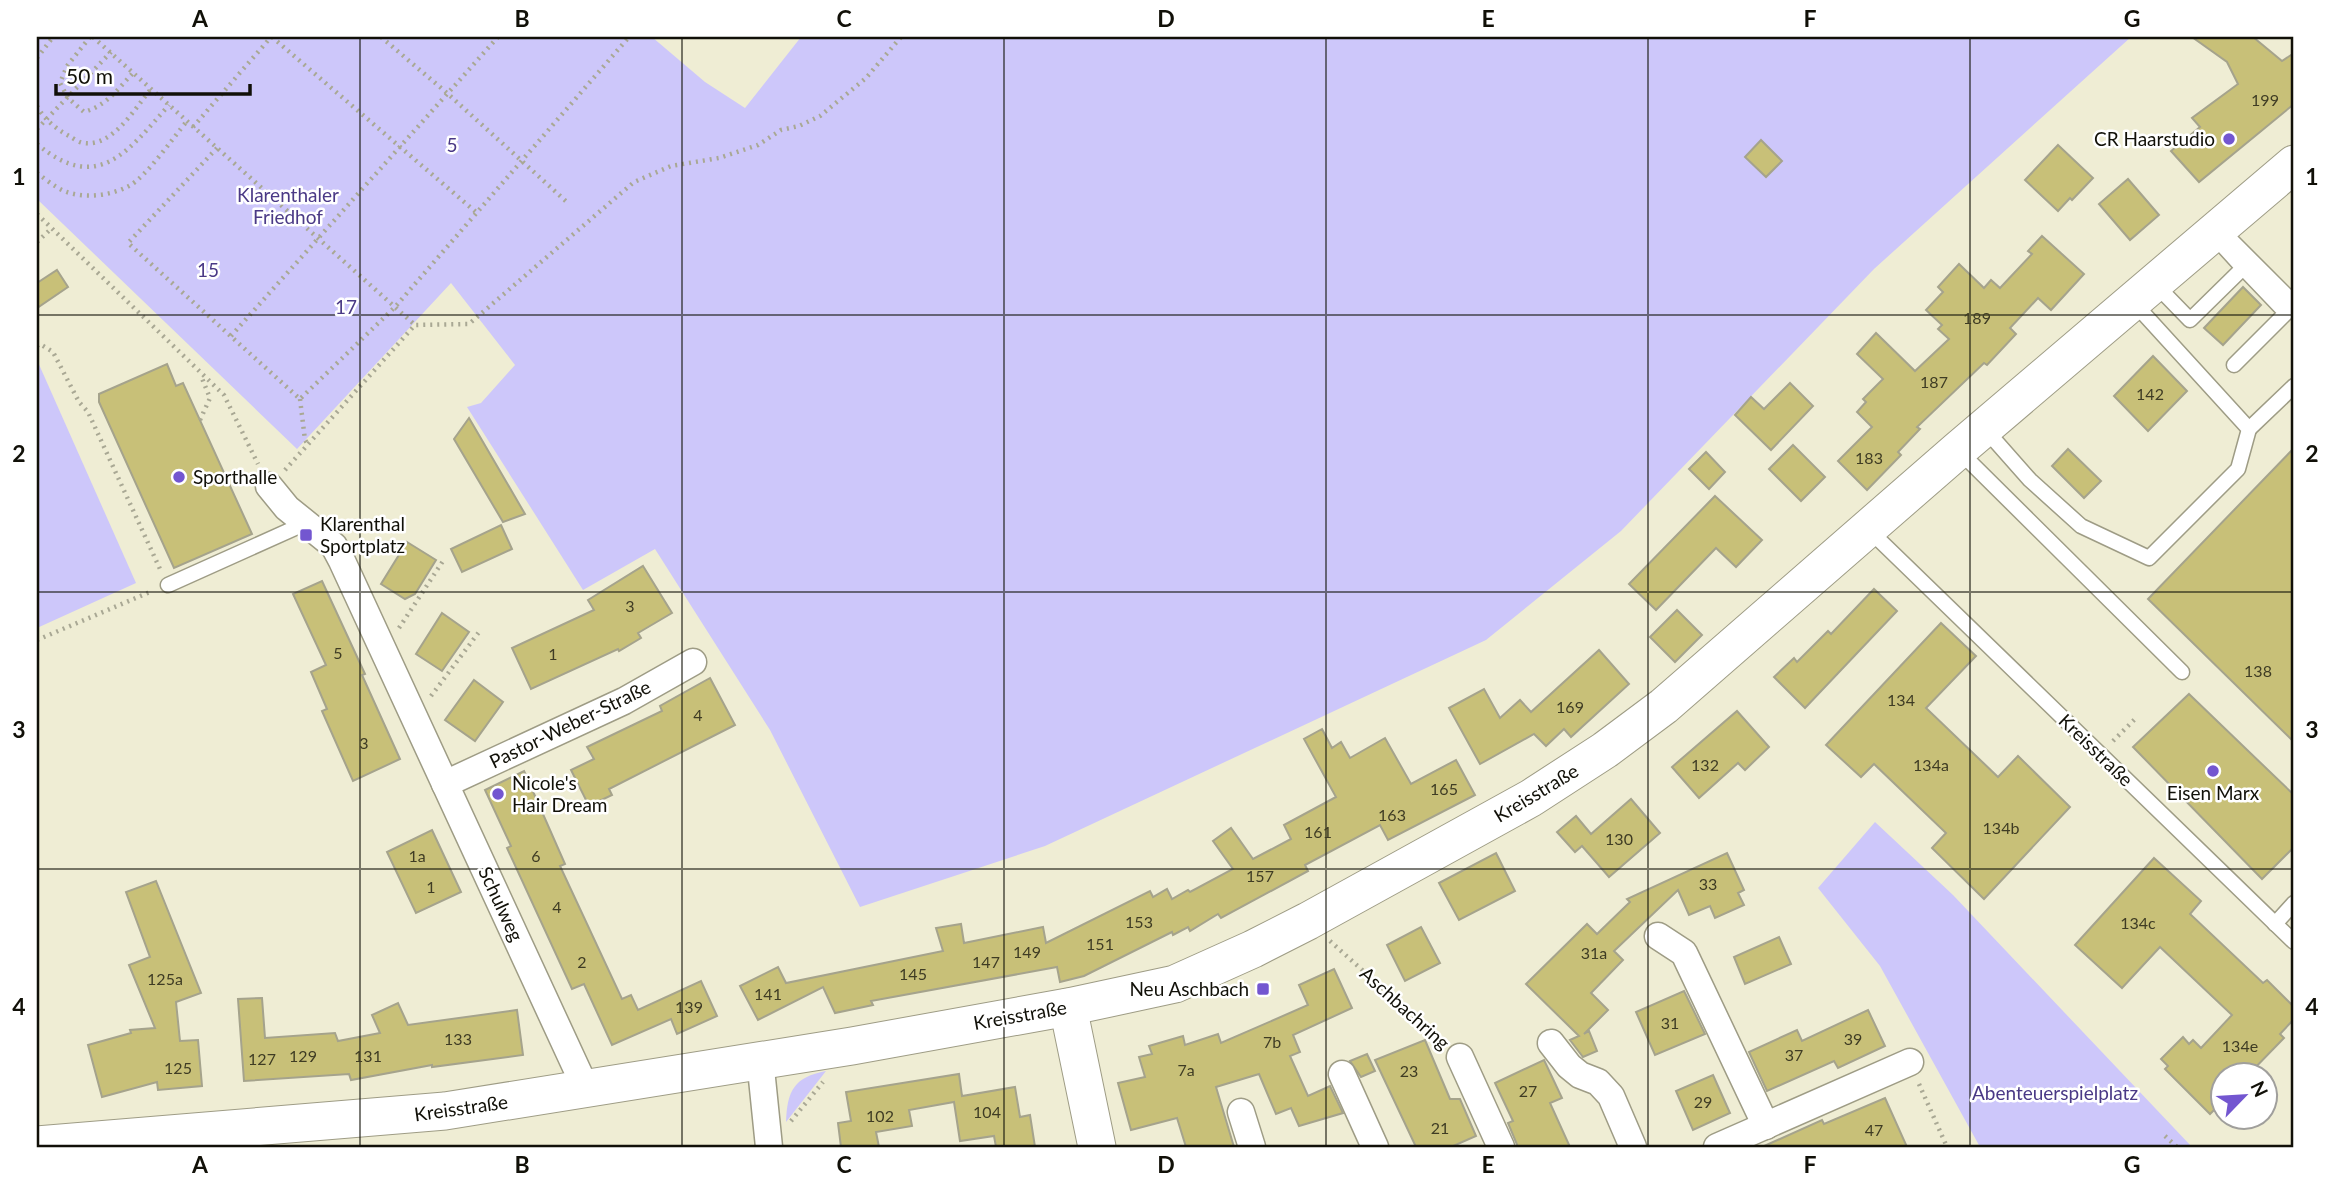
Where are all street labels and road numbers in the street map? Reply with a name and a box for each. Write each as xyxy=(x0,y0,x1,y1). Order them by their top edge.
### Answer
street label: Pastor-Weber-Straße xyxy=(485,675,654,773)
street label: Kreisstraße xyxy=(2054,709,2138,791)
street label: Kreisstraße xyxy=(1489,758,1582,827)
street label: Schulweg xyxy=(474,863,529,945)
street label: Aschbachring xyxy=(1356,961,1455,1054)
street label: Kreisstraße xyxy=(972,995,1068,1034)
street label: Kreisstraße xyxy=(413,1090,509,1125)

